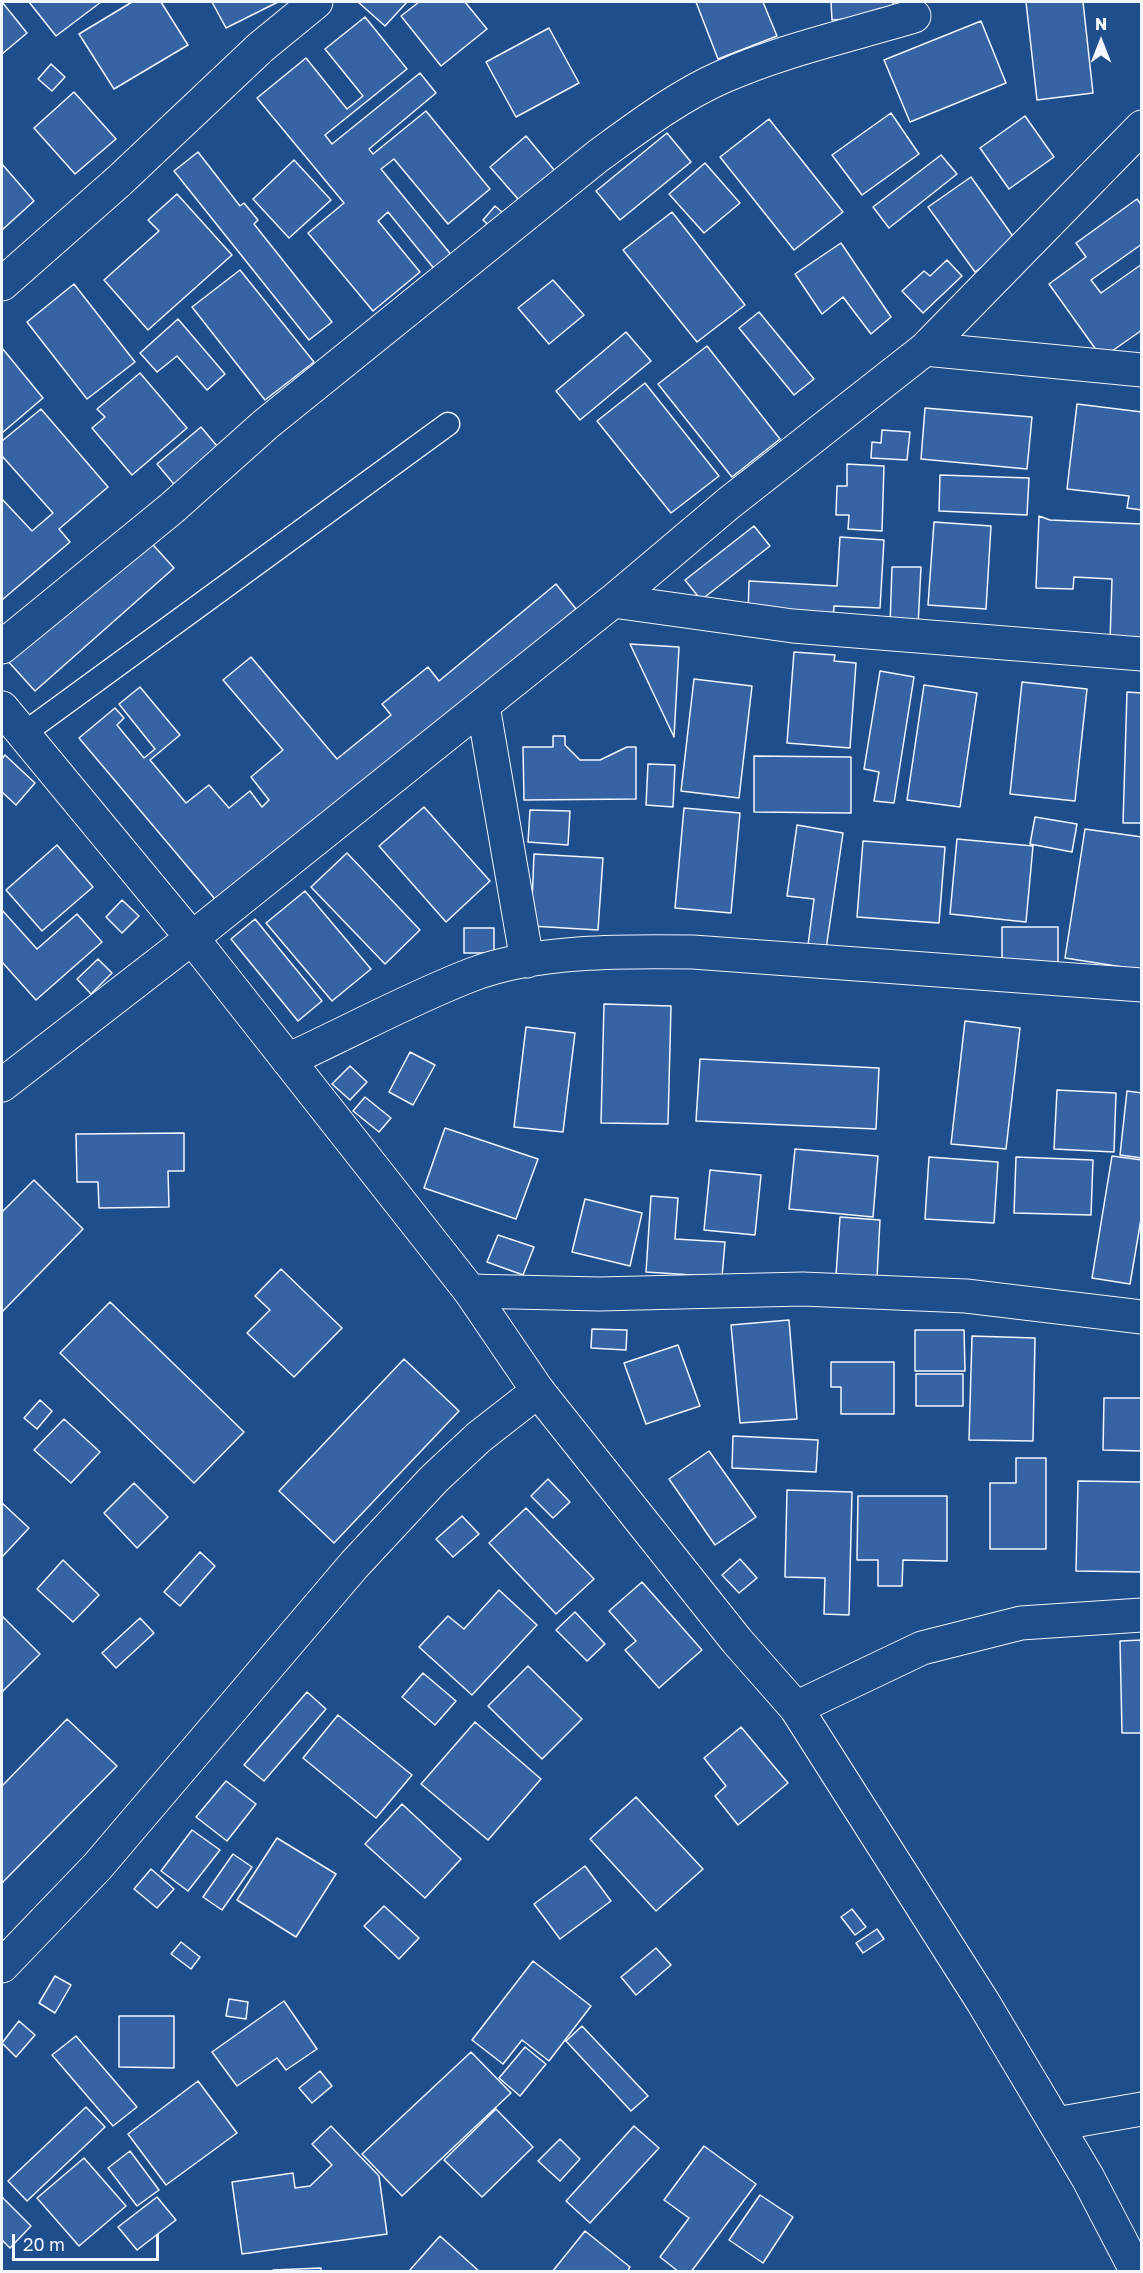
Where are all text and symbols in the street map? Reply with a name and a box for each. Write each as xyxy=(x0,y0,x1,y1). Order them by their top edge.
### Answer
north arrow xyxy=(1071,12,1131,72)
text: N xyxy=(1095,14,1107,34)
scale bar xyxy=(15,2222,162,2260)
text: 20 m xyxy=(23,2233,65,2255)

